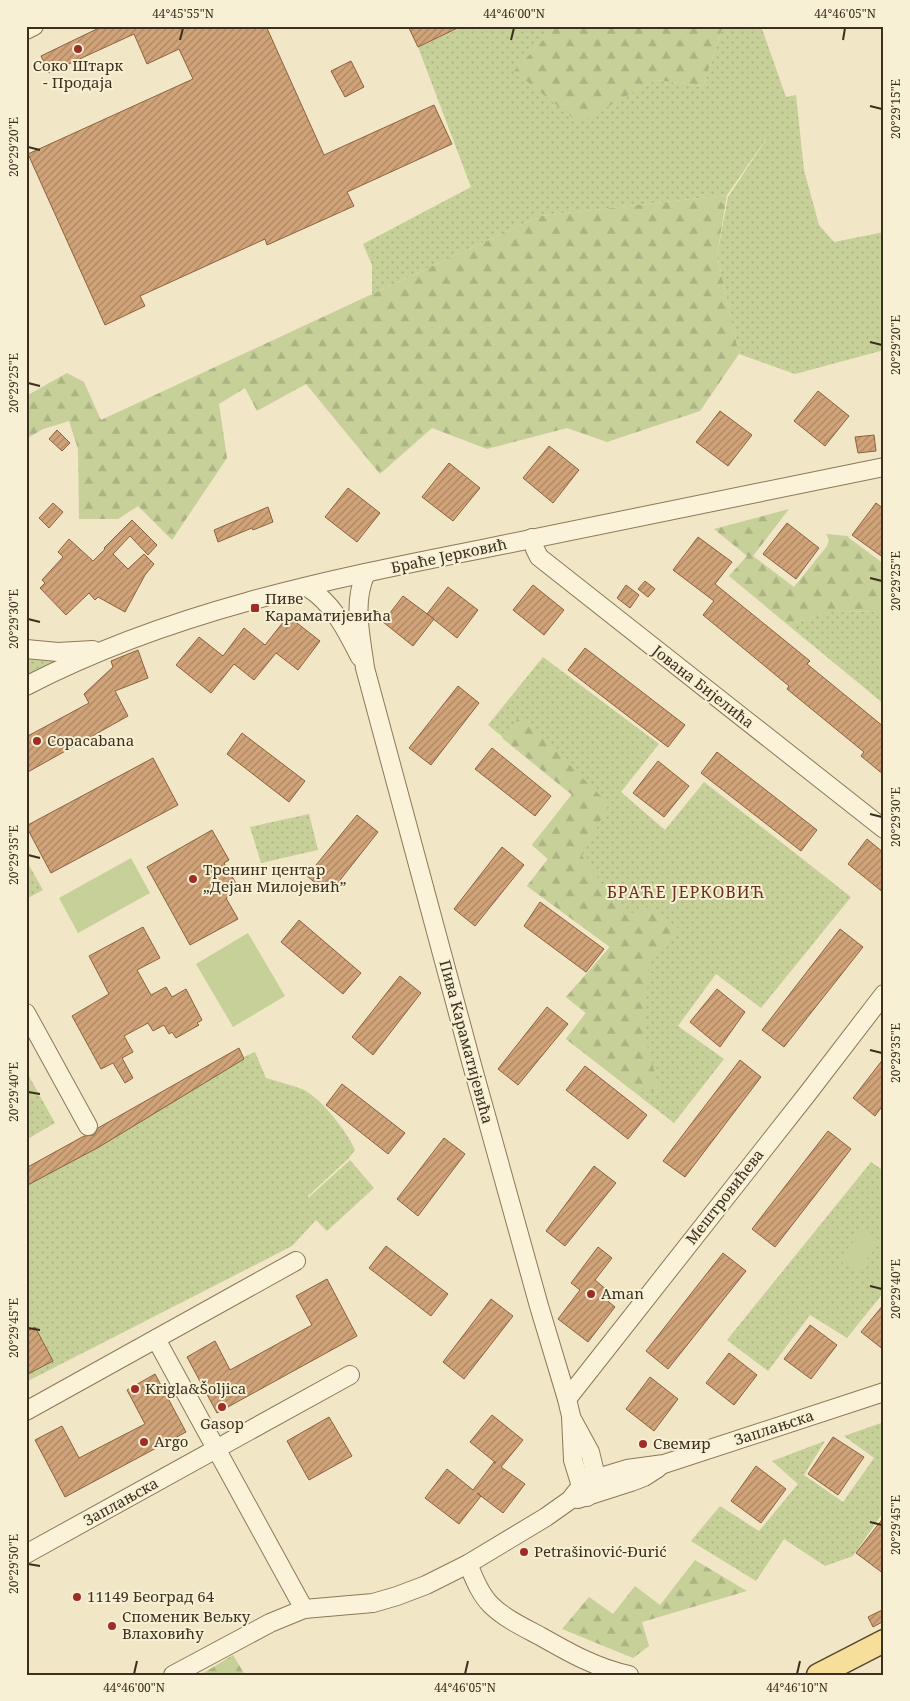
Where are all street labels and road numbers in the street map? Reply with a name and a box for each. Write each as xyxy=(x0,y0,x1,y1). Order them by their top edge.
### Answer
street label: Браће Јерковић xyxy=(389,533,509,577)
street label: Јована Бијелића xyxy=(648,640,758,732)
street label: Пива Караматијевића xyxy=(435,958,498,1126)
street label: Мештровићева xyxy=(681,1145,768,1248)
street label: Заплањска xyxy=(731,1405,816,1449)
street label: Заплањска xyxy=(80,1472,162,1530)

